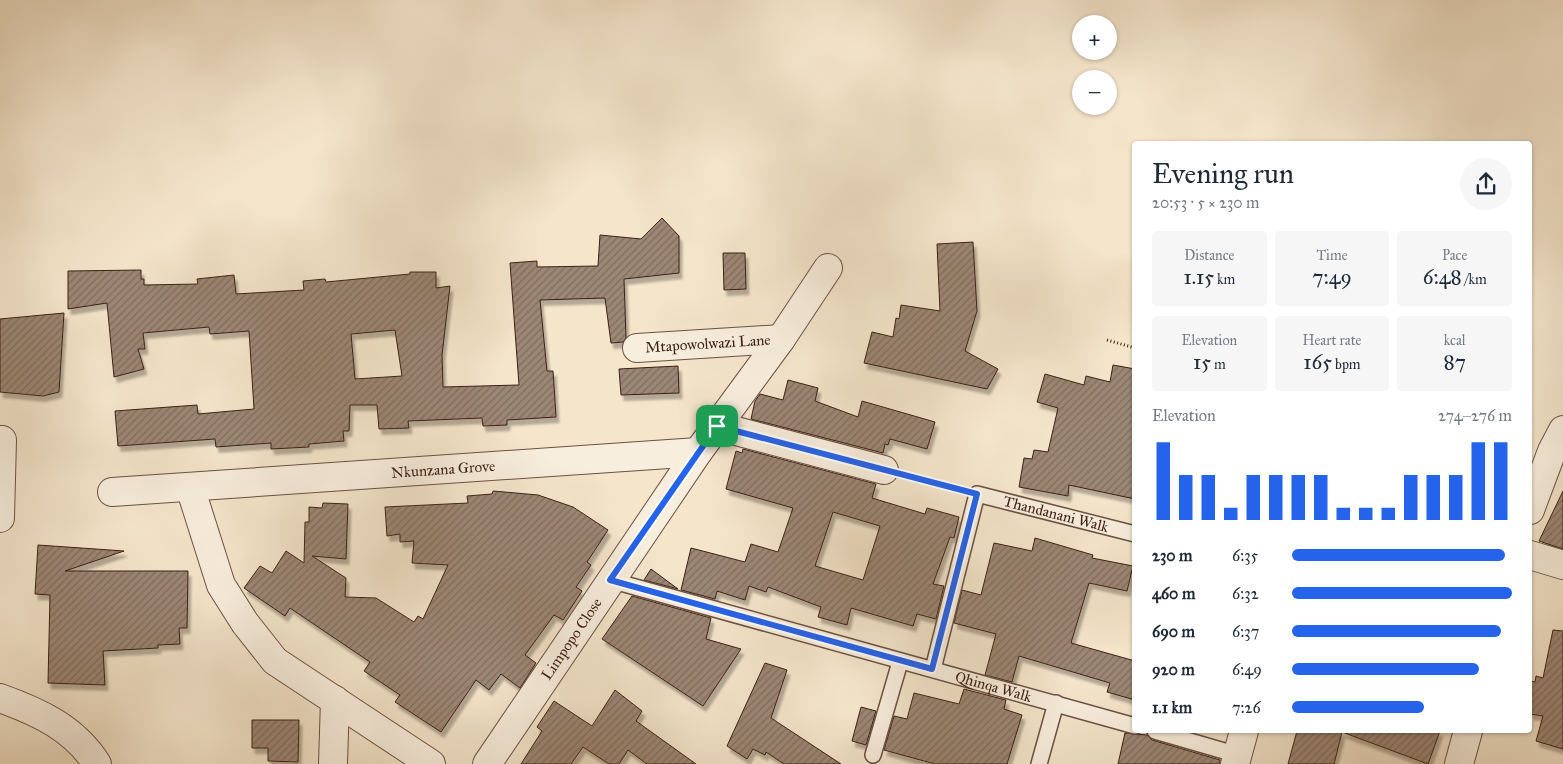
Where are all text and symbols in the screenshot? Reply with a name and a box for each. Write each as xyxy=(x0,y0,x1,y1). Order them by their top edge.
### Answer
map controls xyxy=(1072,15,1117,115)
button: + xyxy=(1072,15,1117,60)
button: − xyxy=(1072,70,1117,115)
text: Evening run xyxy=(1152,156,1294,191)
button: share xyxy=(1460,158,1512,210)
text: 20:53 · 5 × 230 m xyxy=(1152,193,1260,212)
text: Distance xyxy=(1184,247,1234,264)
text: Time xyxy=(1316,247,1347,264)
text: Pace xyxy=(1442,247,1467,264)
text: 1.15 xyxy=(1183,264,1214,290)
text: 7:49 xyxy=(1312,264,1352,290)
text: 6:48 xyxy=(1423,264,1462,290)
text: km xyxy=(1214,271,1235,288)
text: /km xyxy=(1462,271,1487,288)
street label: Mtapowolwazi Lane xyxy=(645,331,771,356)
text: Elevation xyxy=(1182,332,1237,349)
text: Heart rate xyxy=(1303,332,1361,349)
text: kcal xyxy=(1444,332,1466,349)
text: 15 xyxy=(1193,349,1211,375)
text: 165 xyxy=(1303,349,1332,375)
text: 87 xyxy=(1443,349,1466,375)
text: m xyxy=(1211,356,1226,373)
text: bpm xyxy=(1332,356,1361,373)
pin xyxy=(696,405,738,447)
text: Elevation xyxy=(1152,406,1216,425)
text: 274–276 m xyxy=(1438,406,1512,425)
icon: arrive xyxy=(703,412,731,440)
street label: Nkunzana Grove xyxy=(391,457,496,482)
street label: Thandanani Walk xyxy=(1002,492,1111,536)
text: 230 m xyxy=(1152,546,1193,565)
text: 6:35 xyxy=(1232,546,1258,565)
text: 460 m xyxy=(1152,584,1195,603)
text: 6:32 xyxy=(1232,584,1259,603)
street label: Limpopo Close xyxy=(537,594,606,683)
text: 690 m xyxy=(1152,622,1195,641)
text: 6:37 xyxy=(1232,622,1259,641)
text: 920 m xyxy=(1152,660,1195,679)
text: 6:49 xyxy=(1232,660,1262,679)
street label: Qhinqa Walk xyxy=(953,667,1034,706)
text: 1.1 km xyxy=(1152,698,1192,717)
text: 7:26 xyxy=(1232,698,1261,717)

